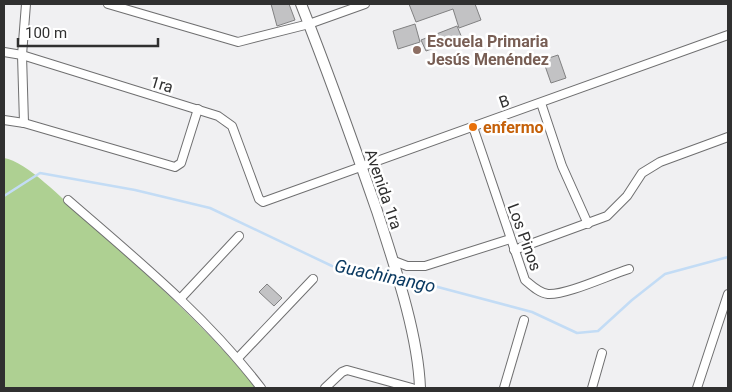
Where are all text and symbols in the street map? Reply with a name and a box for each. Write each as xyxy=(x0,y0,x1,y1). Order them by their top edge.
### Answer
scale bar xyxy=(18,15,158,47)
text: 100 m xyxy=(25,24,67,42)
place label: Escuela Primaria Jesús Menéndez xyxy=(427,32,549,69)
marker: Escuela Primaria Jesús Menéndez xyxy=(411,44,423,56)
street label: 1ra xyxy=(148,72,176,97)
street label: B xyxy=(496,91,512,112)
place label: enfermo xyxy=(483,118,544,137)
marker: enfermo xyxy=(467,121,479,133)
street label: Avenida 1ra xyxy=(361,147,406,232)
street label: Los Pinos xyxy=(504,201,545,273)
water label: Guachinango xyxy=(333,255,437,296)

